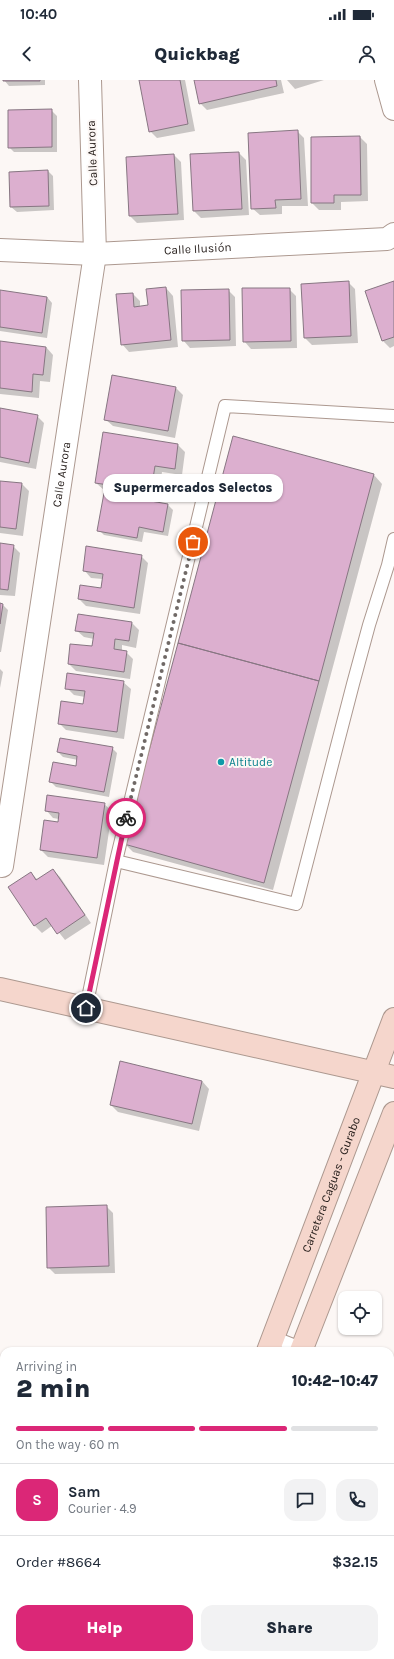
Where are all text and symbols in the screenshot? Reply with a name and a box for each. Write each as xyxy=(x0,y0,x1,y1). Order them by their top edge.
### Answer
text: 10:40 xyxy=(20,5,57,23)
icon: back xyxy=(16,43,38,65)
text: Quickbag xyxy=(154,43,240,65)
icon: person xyxy=(356,43,378,65)
street label: Calle Aurora xyxy=(84,120,100,186)
street label: Calle Ilusión xyxy=(164,240,232,257)
street label: Calle Aurora xyxy=(50,441,73,508)
callout: Supermercados Selectos xyxy=(103,474,283,502)
text: Supermercados Selectos xyxy=(114,480,272,495)
pin xyxy=(176,525,210,559)
icon: bag xyxy=(182,531,204,553)
place label: Altitude xyxy=(229,755,272,769)
marker: Altitude xyxy=(216,757,226,767)
courier xyxy=(106,798,146,838)
icon: bike xyxy=(115,807,137,829)
pin xyxy=(69,991,103,1025)
icon: home xyxy=(75,997,97,1019)
street label: Carretera Caguas - Gurabo xyxy=(299,1115,363,1254)
map controls xyxy=(338,1291,382,1335)
button: locate xyxy=(338,1291,382,1335)
text: Arriving in xyxy=(16,1359,77,1374)
text: 10:42–10:47 xyxy=(292,1372,378,1390)
text: 2 min xyxy=(16,1373,91,1404)
text: On the way · 60 m xyxy=(16,1437,119,1452)
button: chat xyxy=(284,1479,326,1521)
button: phone xyxy=(336,1479,378,1521)
text: Sam xyxy=(68,1483,101,1501)
text: S xyxy=(32,1491,42,1509)
text: Courier · 4.9 xyxy=(68,1501,137,1516)
text: Order #8664 xyxy=(16,1553,101,1571)
text: $32.15 xyxy=(332,1553,378,1571)
button: Help xyxy=(16,1605,193,1651)
button: Share xyxy=(201,1605,378,1651)

